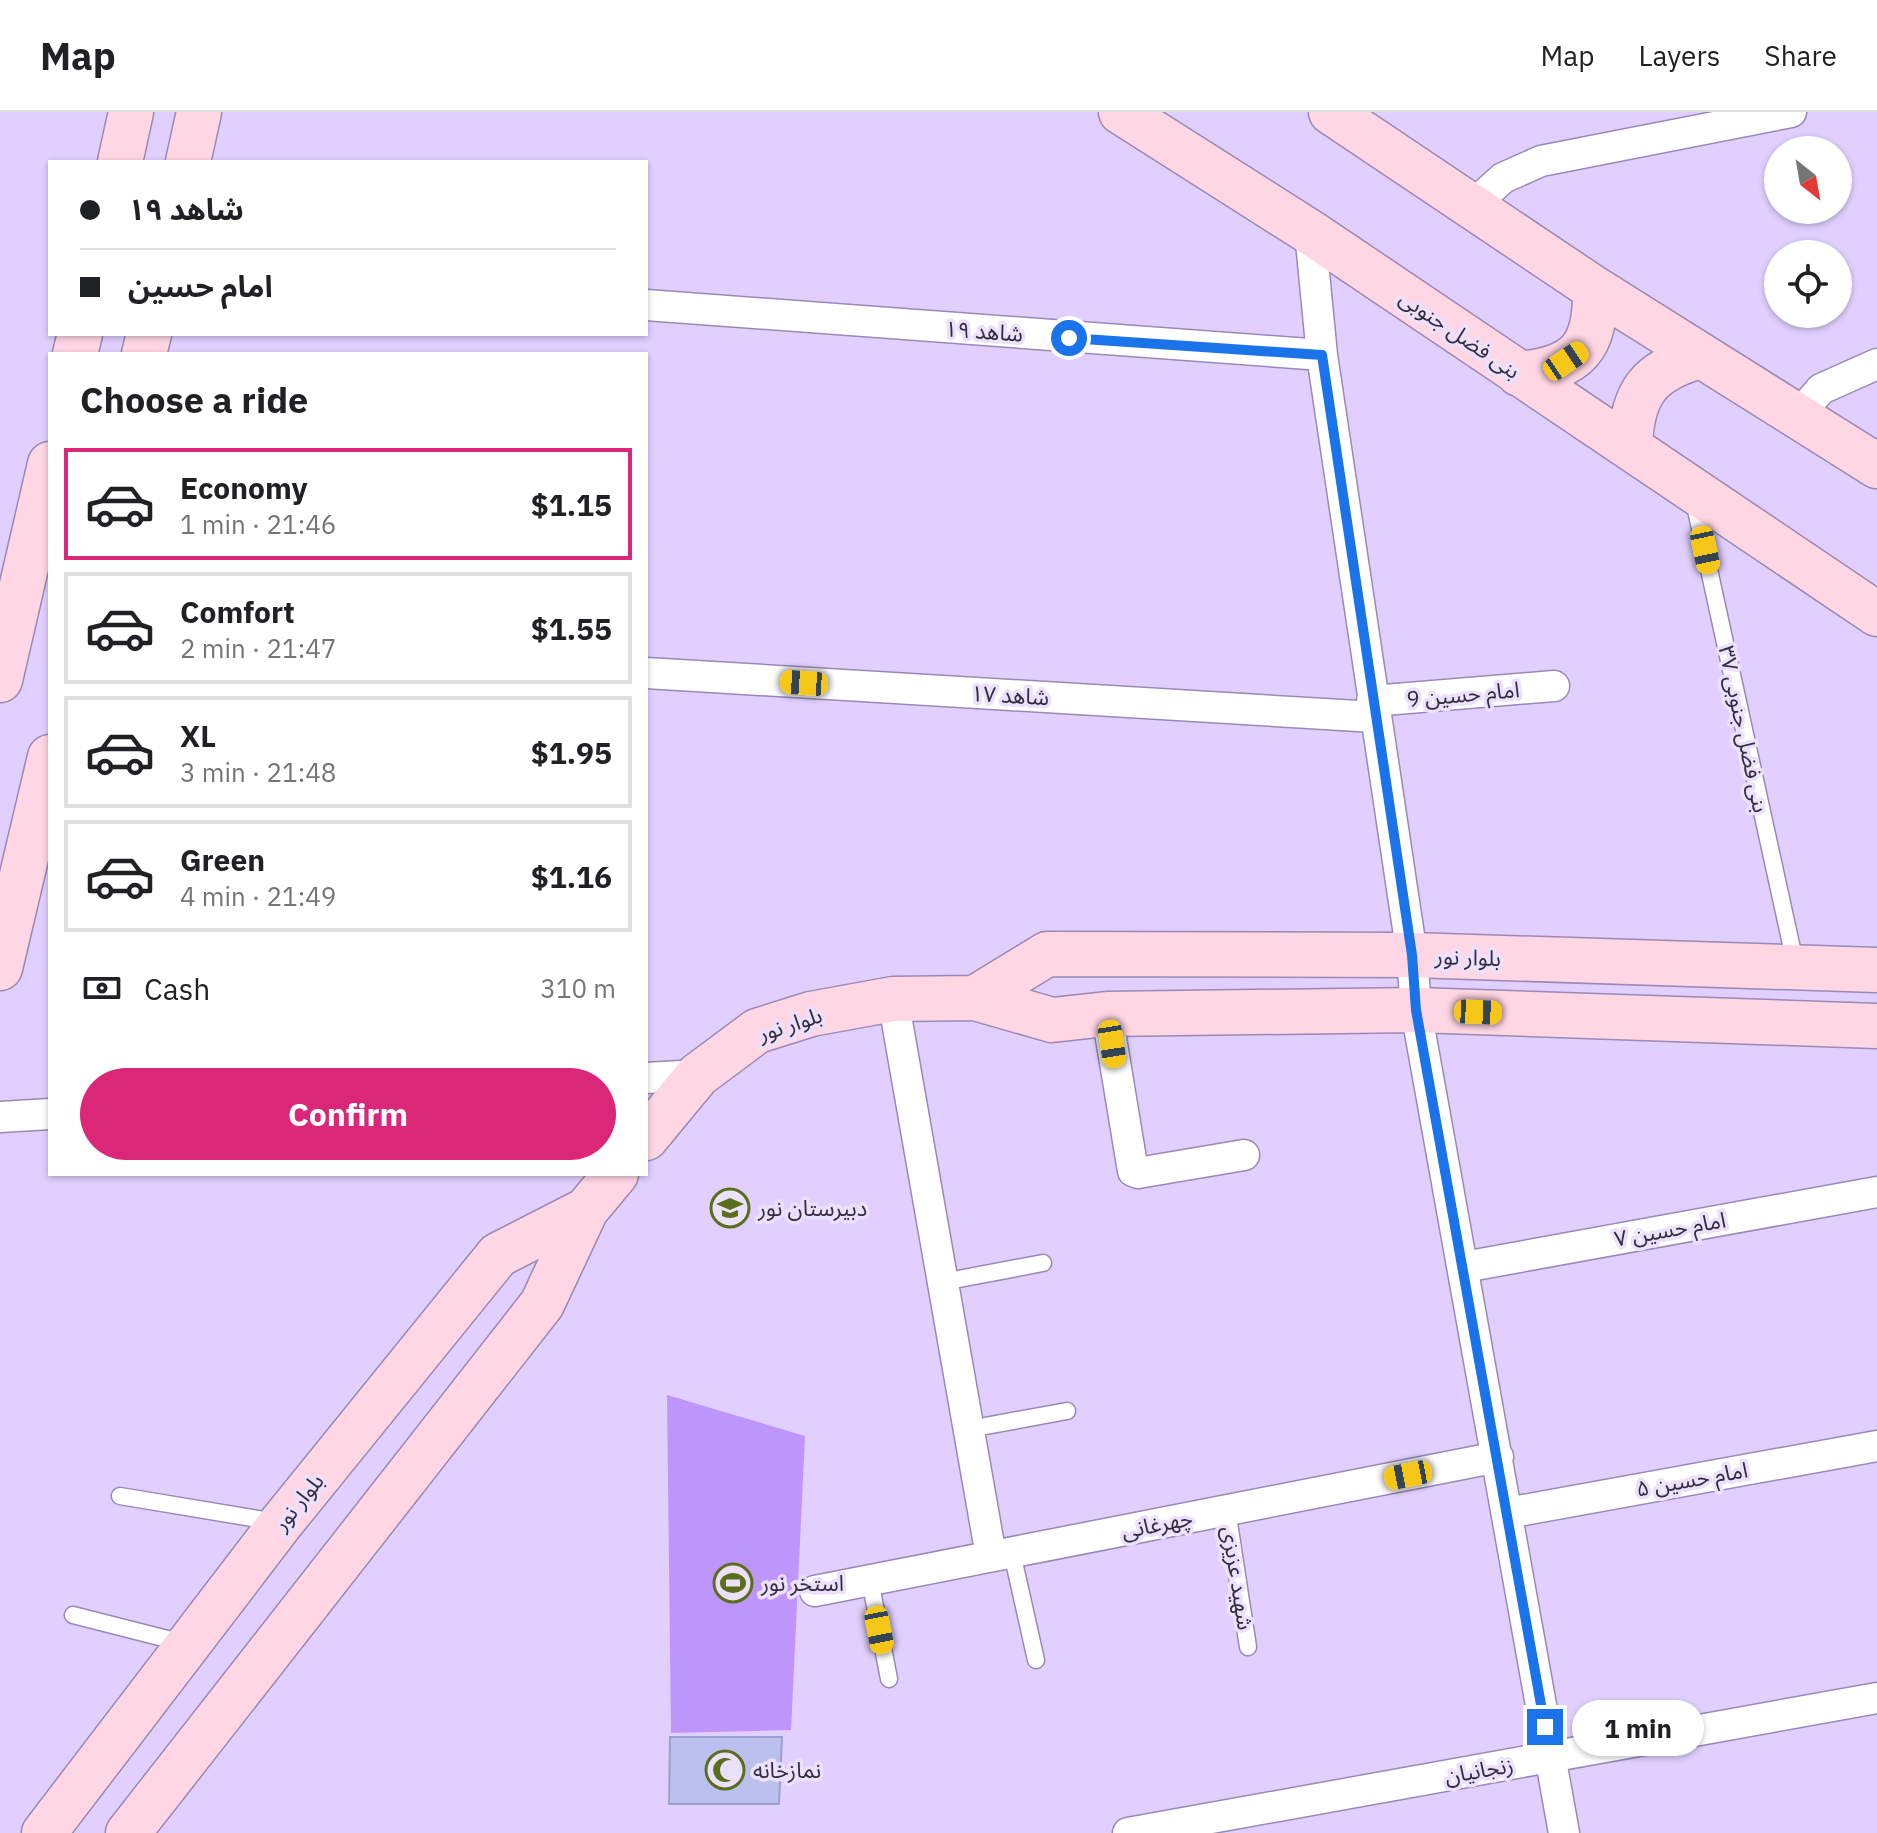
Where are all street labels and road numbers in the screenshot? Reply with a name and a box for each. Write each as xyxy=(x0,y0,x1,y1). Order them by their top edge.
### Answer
street label: بنی فضل جنوبی xyxy=(1394,282,1526,385)
street label: شاهد ۱۹ xyxy=(944,313,1024,348)
street label: بنی فضل جنوبی ۳۷ xyxy=(1713,643,1776,815)
street label: امام حسین 9 xyxy=(1405,674,1521,716)
street label: شاهد ۱۷ xyxy=(970,678,1050,711)
street label: بلوار نور xyxy=(1434,941,1501,972)
street label: بلوار نور xyxy=(753,1000,826,1048)
street label: امام حسین ۷ xyxy=(1612,1204,1728,1256)
street label: امام حسین ۵ xyxy=(1634,1454,1750,1506)
street label: بلوار نور xyxy=(265,1467,330,1537)
street label: چهرغانی xyxy=(1119,1502,1195,1546)
street label: شهید عزیزی xyxy=(1216,1524,1261,1632)
street label: زنجانیان xyxy=(1442,1749,1516,1790)

